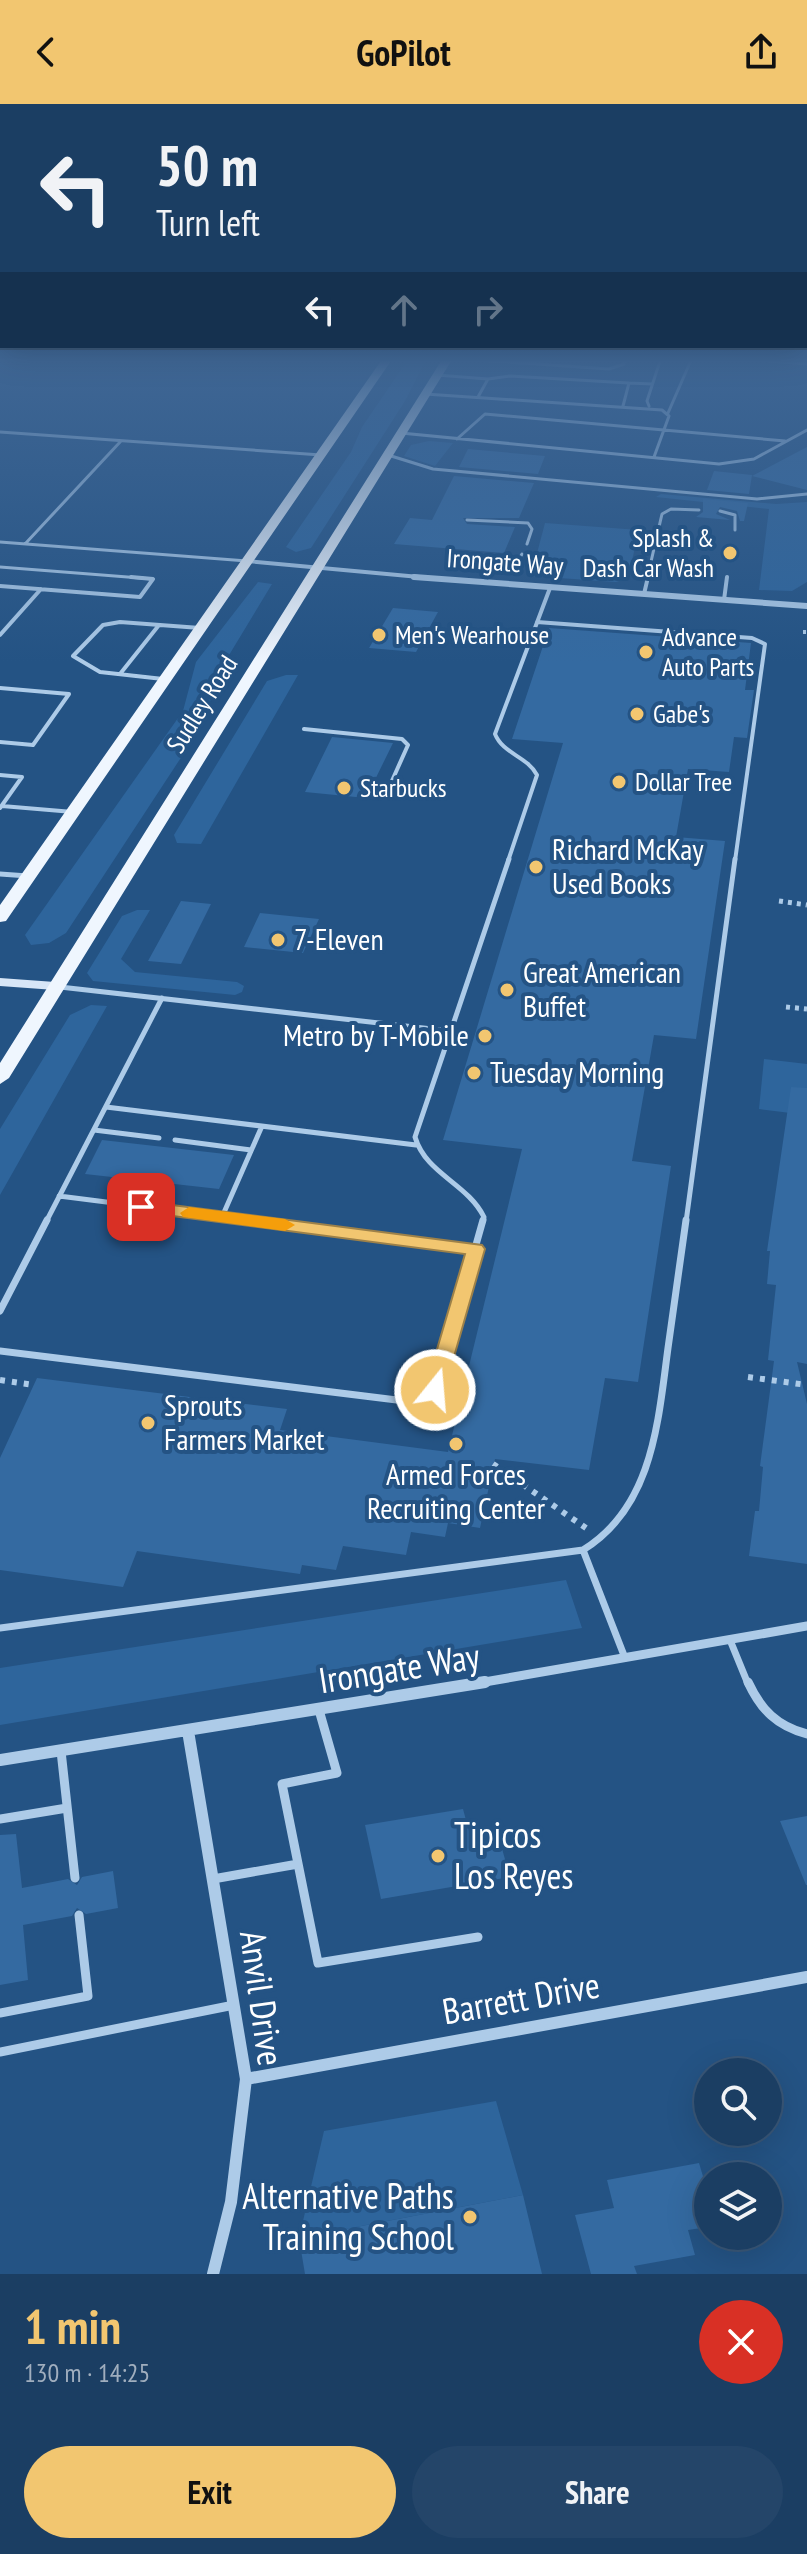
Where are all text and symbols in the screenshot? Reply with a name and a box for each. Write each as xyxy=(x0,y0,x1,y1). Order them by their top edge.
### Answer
text: GoPilot xyxy=(356,29,451,76)
icon: back xyxy=(24,30,68,74)
icon: share xyxy=(739,30,783,74)
text: 50 m xyxy=(156,129,258,201)
icon: left xyxy=(24,136,128,240)
text: Turn left xyxy=(156,199,260,246)
icon: left xyxy=(298,288,342,332)
icon: ahead xyxy=(382,288,426,332)
icon: right xyxy=(466,288,510,332)
place label: Splash & Dash Car Wash xyxy=(583,521,714,584)
street label: Irongate Way xyxy=(446,541,565,582)
marker: Splash & Dash Car Wash xyxy=(721,544,739,562)
place label: Men's Wearhouse xyxy=(395,618,549,651)
place label: Advance Auto Parts xyxy=(662,620,754,683)
marker: Men's Wearhouse xyxy=(370,626,388,644)
marker: Advance Auto Parts xyxy=(637,643,655,661)
street label: Sudley Road xyxy=(159,649,244,759)
place label: Gabe's xyxy=(653,697,710,730)
marker: Gabe's xyxy=(628,705,646,723)
place label: Dollar Tree xyxy=(635,765,732,798)
place label: Starbucks xyxy=(360,771,447,804)
marker: Dollar Tree xyxy=(610,773,628,791)
marker: Starbucks xyxy=(335,779,353,797)
place label: Richard McKay Used Books xyxy=(552,829,704,902)
marker: Richard McKay Used Books xyxy=(527,858,545,876)
place label: 7-Eleven xyxy=(294,919,384,958)
marker: 7-Eleven xyxy=(269,931,287,949)
place label: Great American Buffet xyxy=(523,952,681,1025)
marker: Great American Buffet xyxy=(498,981,516,999)
place label: Metro by T-Mobile xyxy=(283,1015,469,1054)
marker: Metro by T-Mobile xyxy=(476,1027,494,1045)
place label: Tuesday Morning xyxy=(490,1052,664,1091)
marker: Tuesday Morning xyxy=(465,1064,483,1082)
pin xyxy=(107,1173,175,1241)
icon: arrive xyxy=(119,1185,163,1229)
position arrow xyxy=(393,1348,477,1432)
place label: Sprouts Farmers Market xyxy=(164,1385,325,1458)
marker: Sprouts Farmers Market xyxy=(139,1414,157,1432)
marker: Armed Forces Recruiting Center xyxy=(447,1435,465,1453)
place label: Armed Forces Recruiting Center xyxy=(367,1454,546,1527)
street label: Irongate Way xyxy=(315,1632,483,1703)
place label: Tipicos Los Reyes xyxy=(454,1811,573,1899)
marker: Tipicos Los Reyes xyxy=(429,1847,447,1865)
street label: Anvil Drive xyxy=(230,1927,295,2069)
street label: Barrett Drive xyxy=(439,1961,603,2034)
map controls xyxy=(694,2058,782,2250)
button: search xyxy=(694,2058,782,2146)
button: layers xyxy=(694,2162,782,2250)
place label: Alternative Paths Training School xyxy=(242,2172,455,2260)
marker: Alternative Paths Training School xyxy=(461,2208,479,2226)
text: 1 min xyxy=(24,2295,121,2357)
button: close xyxy=(699,2300,783,2384)
text: 130 m · 14:25 xyxy=(24,2356,150,2389)
button: Exit xyxy=(24,2446,396,2538)
button: Share xyxy=(412,2446,783,2538)

